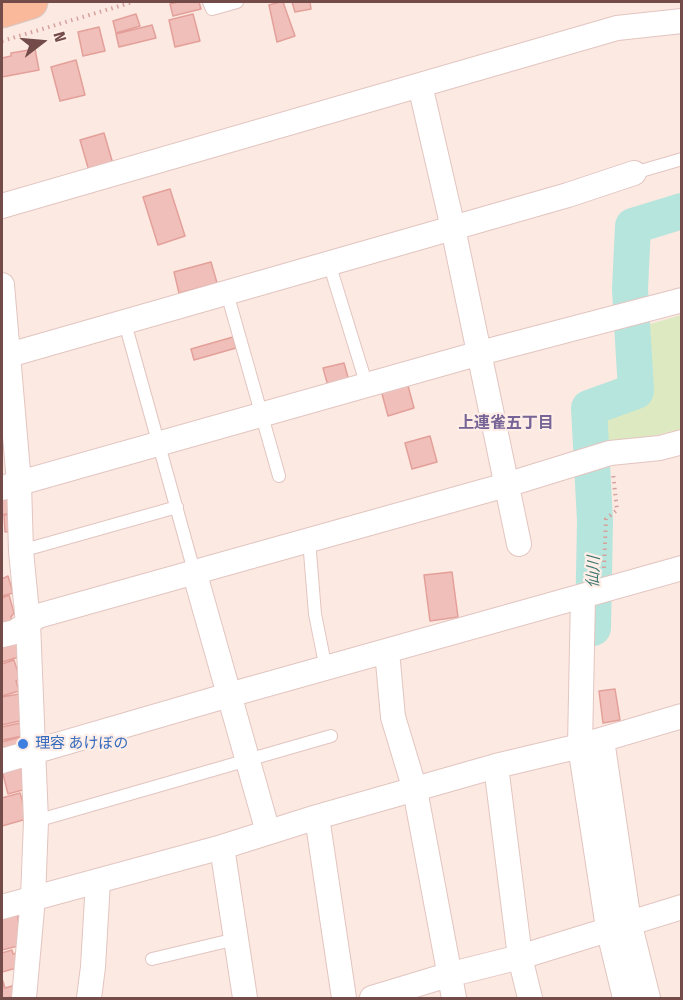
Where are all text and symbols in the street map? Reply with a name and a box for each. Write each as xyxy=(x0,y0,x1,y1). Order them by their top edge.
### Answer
north arrow xyxy=(12,12,72,72)
text: N xyxy=(49,30,70,44)
district label: 上連雀五丁目 xyxy=(458,414,554,434)
water label: 仙川 xyxy=(584,556,604,588)
place label: 理容 あけぼの xyxy=(35,735,129,753)
marker: 理容 あけぼの xyxy=(16,737,30,751)

